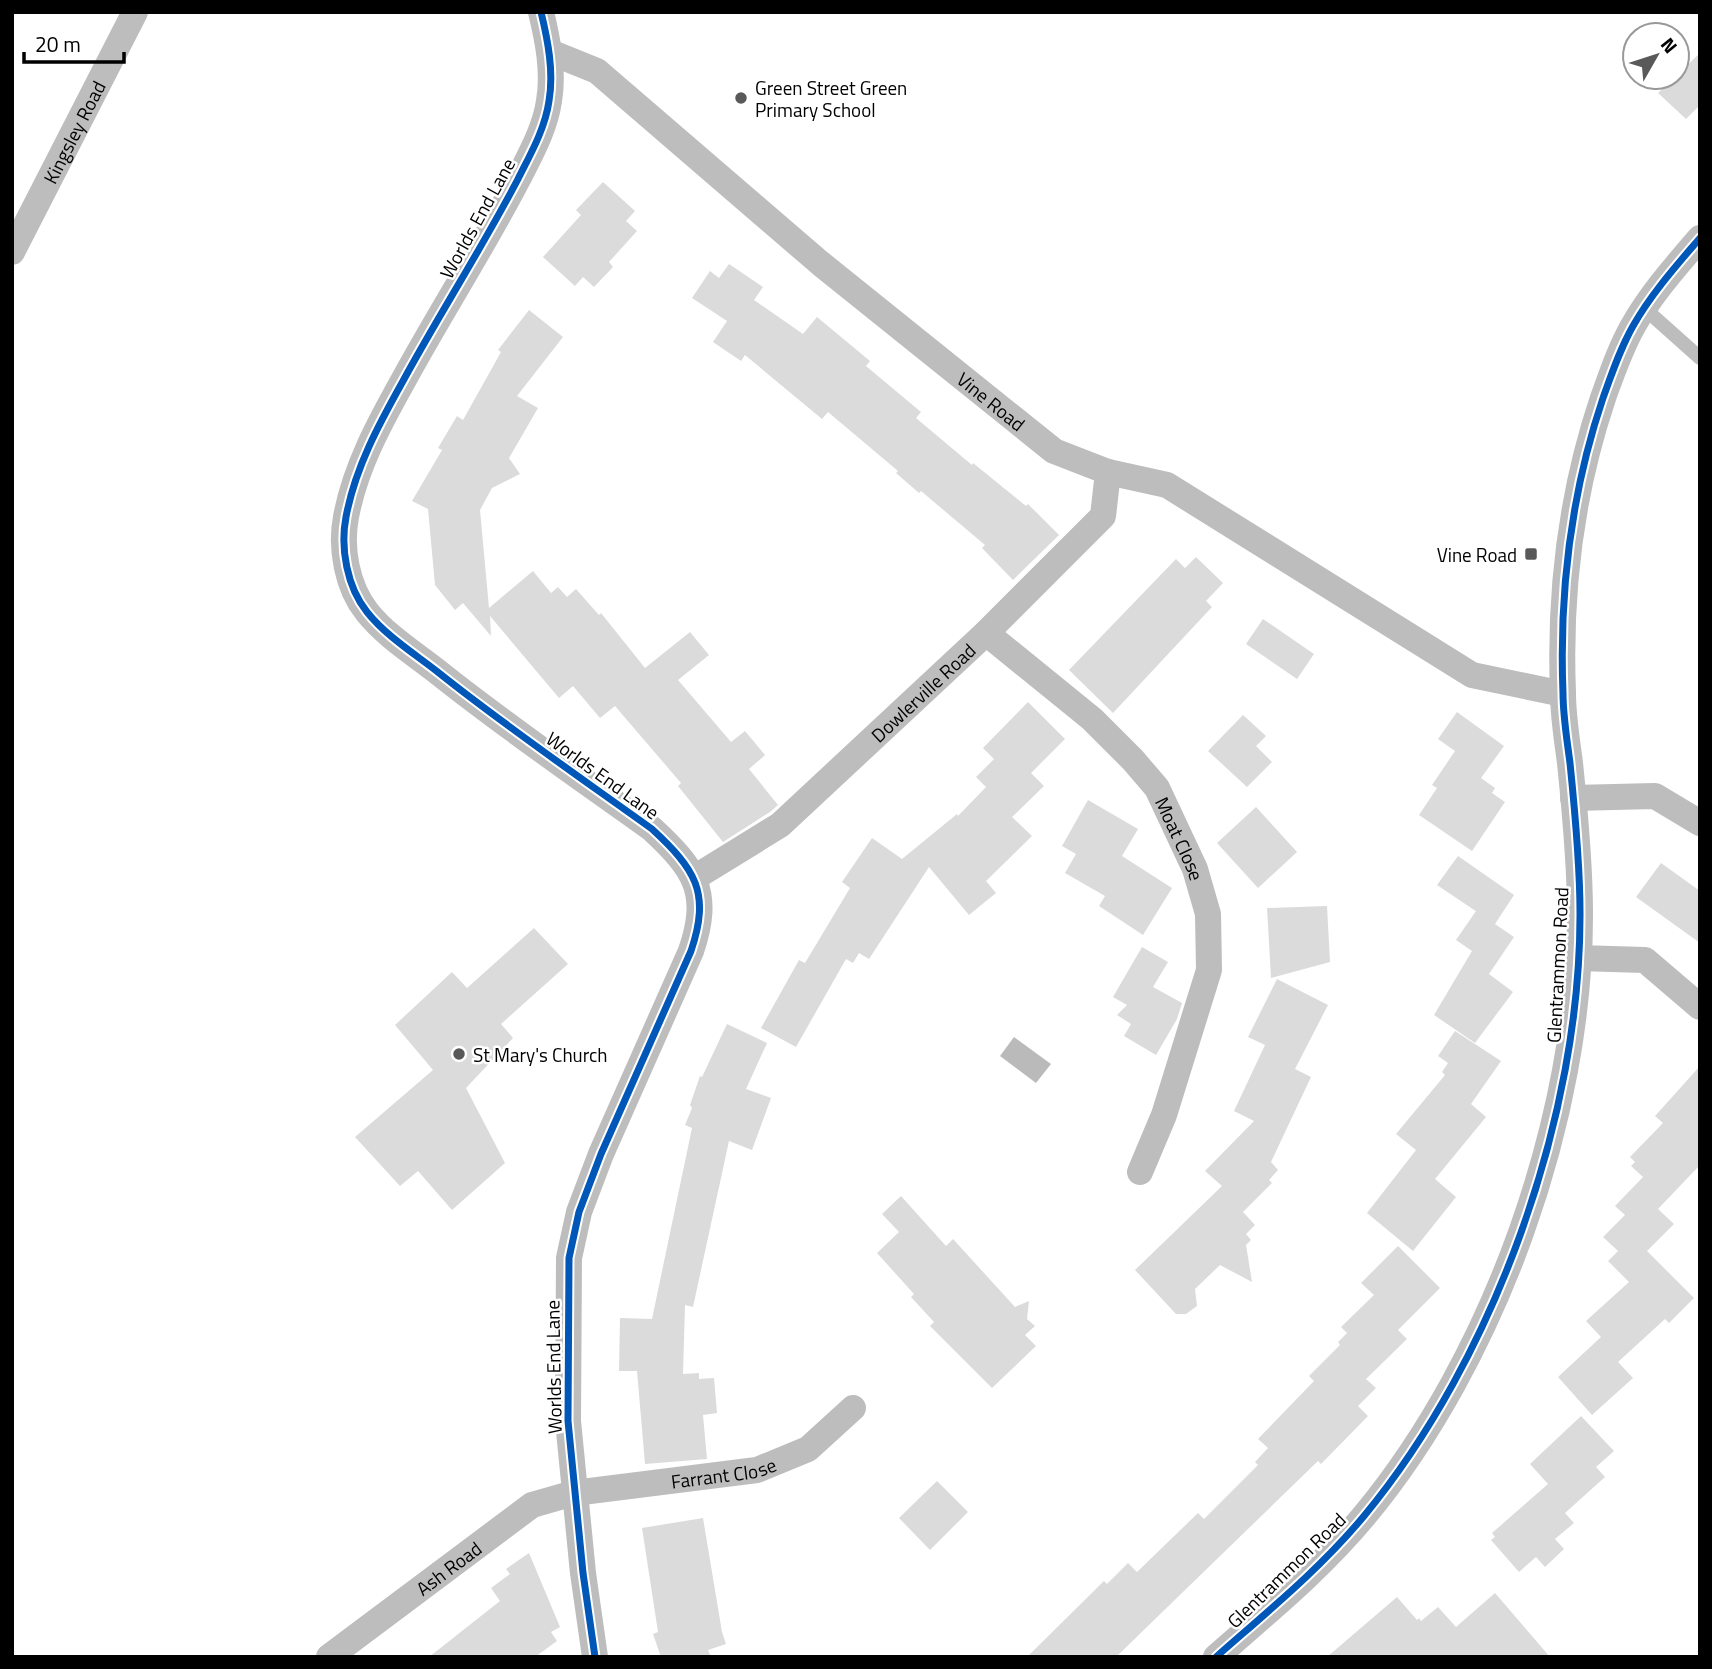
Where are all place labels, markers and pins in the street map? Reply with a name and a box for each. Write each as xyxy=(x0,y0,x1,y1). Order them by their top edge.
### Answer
place label: Green Street Green Primary School xyxy=(755,73,907,124)
marker: Green Street Green Primary School xyxy=(733,90,749,106)
place label: Vine Road xyxy=(1437,540,1517,569)
marker: Vine Road xyxy=(1523,546,1539,562)
place label: St Mary's Church xyxy=(473,1040,608,1069)
marker: St Mary's Church xyxy=(451,1046,467,1062)

